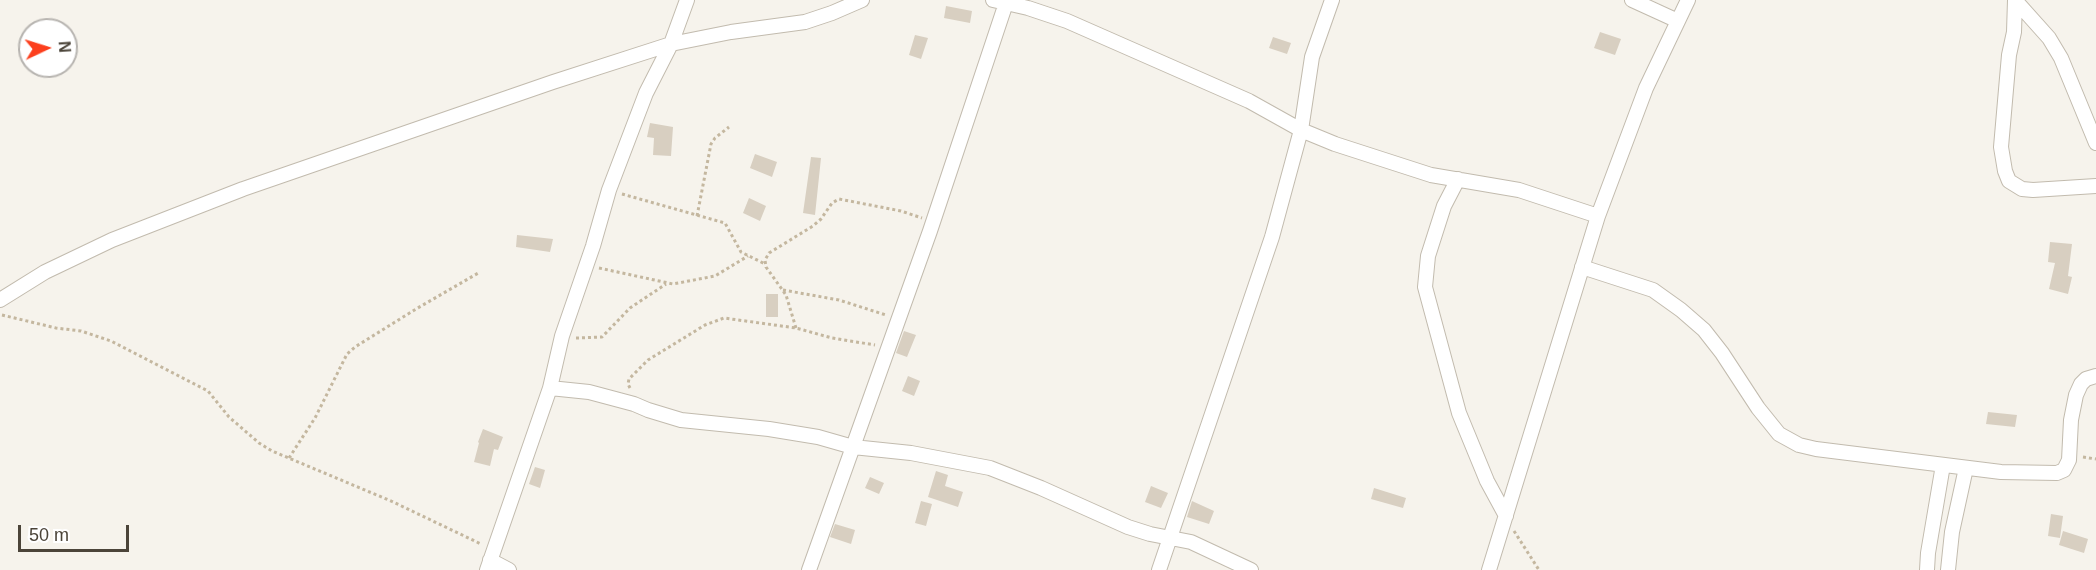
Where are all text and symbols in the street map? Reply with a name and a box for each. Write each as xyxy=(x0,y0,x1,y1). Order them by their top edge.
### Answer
north arrow xyxy=(18,18,78,78)
text: N xyxy=(56,40,73,53)
scale bar xyxy=(21,513,132,551)
text: 50 m xyxy=(29,525,69,545)

